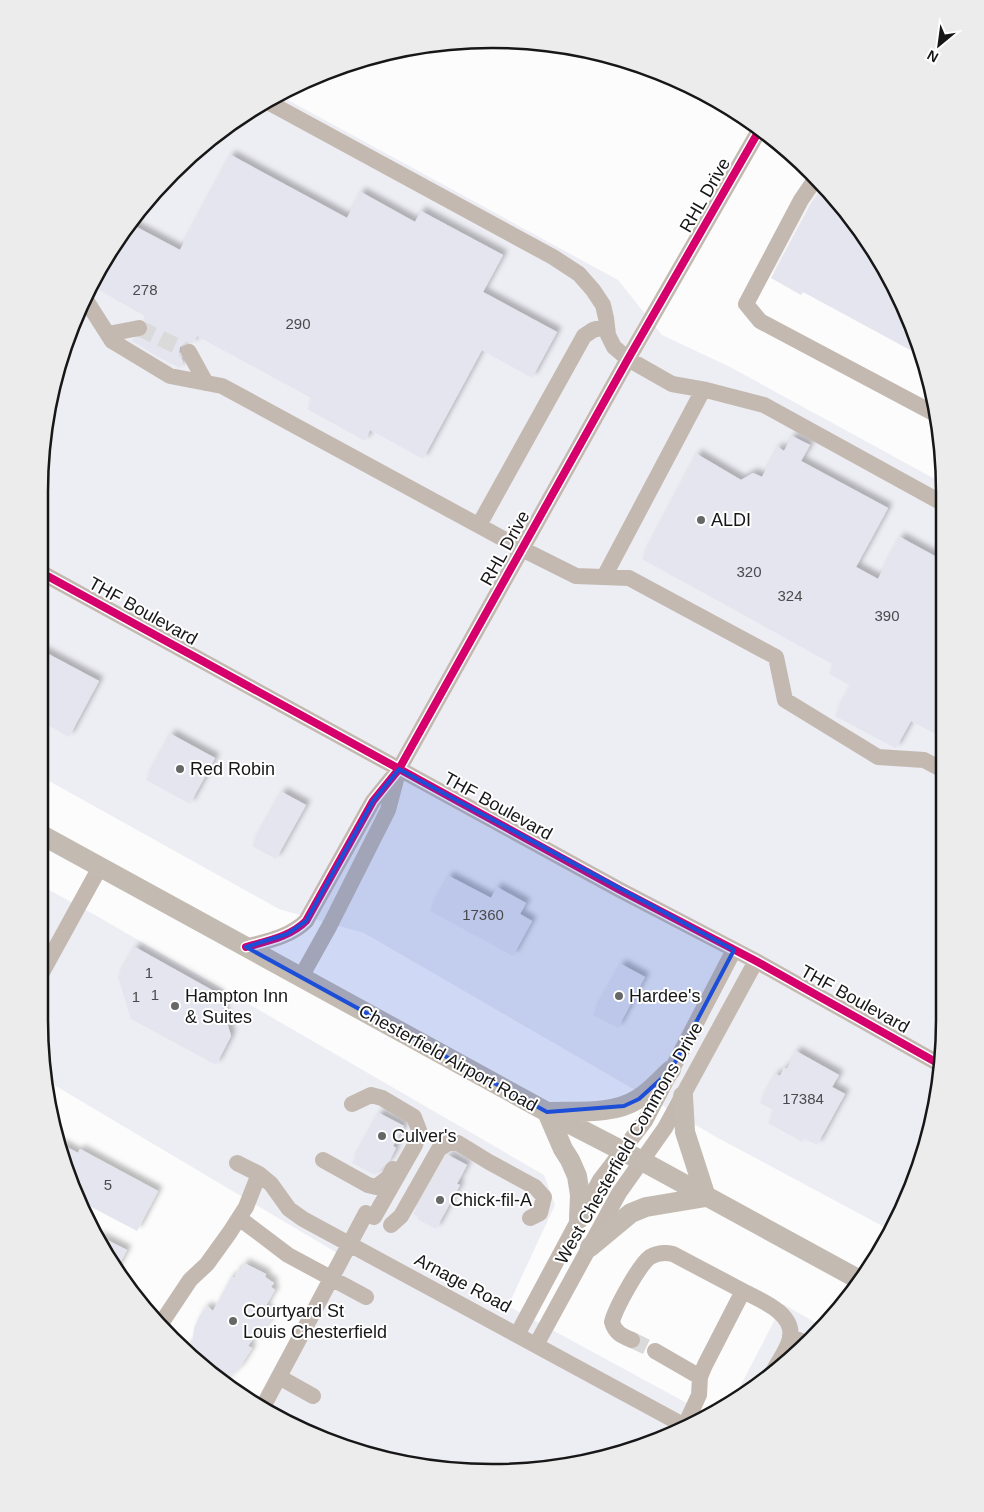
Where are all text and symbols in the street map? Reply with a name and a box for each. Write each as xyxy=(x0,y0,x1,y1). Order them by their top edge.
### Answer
north arrow xyxy=(914,20,964,70)
text: N xyxy=(924,47,941,66)
street label: RHL Drive xyxy=(676,154,734,236)
house number: 278 xyxy=(132,281,158,298)
house number: 290 xyxy=(285,315,311,332)
street label: RHL Drive xyxy=(476,507,534,589)
place label: ALDI xyxy=(711,510,751,530)
marker: ALDI xyxy=(695,514,707,526)
house number: 320 xyxy=(736,563,762,580)
street label: THF Boulevard xyxy=(85,573,201,649)
house number: 324 xyxy=(777,587,803,604)
house number: 390 xyxy=(874,607,900,624)
place label: Red Robin xyxy=(190,759,275,779)
marker: Red Robin xyxy=(174,763,186,775)
street label: THF Boulevard xyxy=(440,768,556,844)
house number: 17360 xyxy=(462,906,504,923)
street label: THF Boulevard xyxy=(797,961,913,1037)
house number: 1 xyxy=(145,964,153,981)
house number: 1 xyxy=(151,986,159,1003)
place label: Hampton Inn & Suites xyxy=(185,986,288,1027)
place label: Hardee's xyxy=(629,986,700,1006)
house number: 1 xyxy=(132,988,140,1005)
marker: Hardee's xyxy=(613,990,625,1002)
marker: Hampton Inn & Suites xyxy=(169,1000,181,1012)
street label: Chesterfield Airport Road xyxy=(355,1001,541,1115)
street label: West Chesterfield Commons Drive xyxy=(551,1019,707,1267)
house number: 17384 xyxy=(782,1090,824,1107)
place label: Culver's xyxy=(392,1126,456,1146)
marker: Culver's xyxy=(376,1130,388,1142)
house number: 5 xyxy=(104,1176,112,1193)
place label: Chick-fil-A xyxy=(450,1190,532,1210)
marker: Chick-fil-A xyxy=(434,1194,446,1206)
street label: Arnage Road xyxy=(411,1249,515,1317)
place label: Courtyard St Louis Chesterfield xyxy=(243,1301,387,1342)
marker: Courtyard St Louis Chesterfield xyxy=(227,1315,239,1327)

